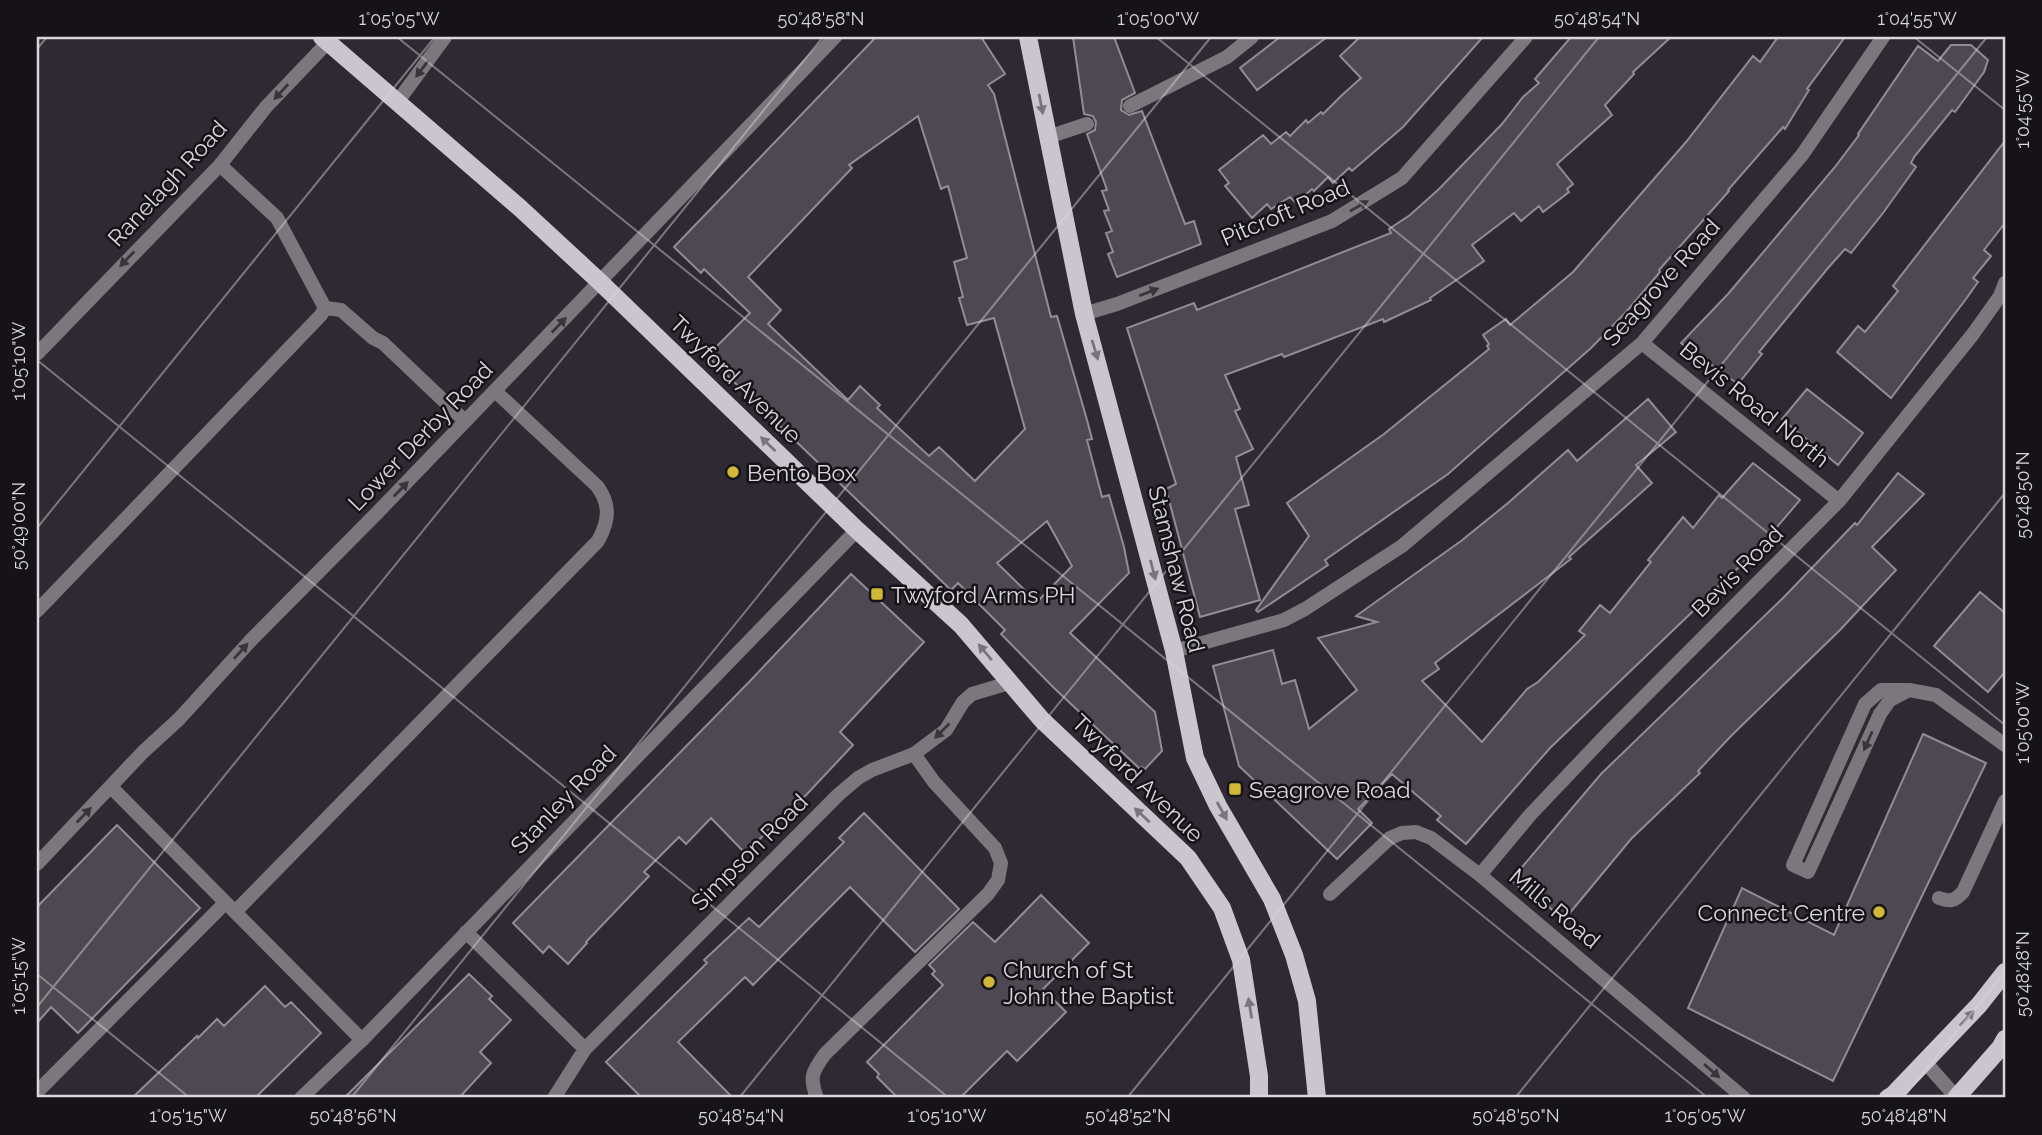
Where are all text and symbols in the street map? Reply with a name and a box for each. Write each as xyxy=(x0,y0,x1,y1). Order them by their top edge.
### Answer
text: 1°05'05"W xyxy=(359,8,440,29)
text: 50°48'58"N xyxy=(777,8,865,29)
text: 1°05'00"W xyxy=(1117,8,1199,29)
text: 50°48'54"N xyxy=(1554,8,1640,29)
text: 1°04'55"W xyxy=(1877,8,1957,29)
one-way arrow xyxy=(415,60,429,78)
text: 1°04'55"W xyxy=(2012,69,2033,149)
one-way arrow xyxy=(274,83,290,100)
one-way arrow xyxy=(1036,93,1047,115)
street label: Ranelagh Road xyxy=(102,115,232,251)
street label: Pitcroft Road xyxy=(1217,173,1353,251)
one-way arrow xyxy=(1349,200,1369,212)
street label: Seagrove Road xyxy=(1597,213,1725,351)
one-way arrow xyxy=(120,250,136,267)
one-way arrow xyxy=(1138,287,1159,298)
street label: Twyford Avenue xyxy=(665,309,807,449)
one-way arrow xyxy=(550,317,566,334)
text: 1°05'10"W xyxy=(8,321,29,400)
street label: Bevis Road North xyxy=(1675,336,1835,472)
one-way arrow xyxy=(1090,340,1100,361)
street label: Lower Derby Road xyxy=(342,356,498,516)
one-way arrow xyxy=(760,436,777,452)
text: 50°48'50"N xyxy=(2012,451,2033,539)
place label: Bento Box xyxy=(747,459,857,486)
marker: Bento Box xyxy=(725,464,741,480)
one-way arrow xyxy=(393,480,409,498)
text: 50°49'00"N xyxy=(8,482,29,570)
street label: Stamshaw Road xyxy=(1143,483,1211,655)
street label: Bevis Road xyxy=(1686,520,1788,622)
one-way arrow xyxy=(1148,560,1158,581)
place label: Twyford Arms PH xyxy=(891,581,1075,608)
marker: Twyford Arms PH xyxy=(869,586,885,602)
one-way arrow xyxy=(233,643,249,660)
one-way arrow xyxy=(978,643,993,660)
text: 1°05'00"W xyxy=(2012,682,2033,764)
street label: Twyford Avenue xyxy=(1067,708,1209,848)
one-way arrow xyxy=(934,722,951,739)
one-way arrow xyxy=(1862,731,1874,751)
street label: Stanley Road xyxy=(505,739,621,859)
place label: Seagrove Road xyxy=(1249,776,1411,803)
marker: Seagrove Road xyxy=(1227,781,1243,797)
street label: Simpson Road xyxy=(685,788,813,916)
one-way arrow xyxy=(1215,801,1227,821)
one-way arrow xyxy=(75,807,91,824)
one-way arrow xyxy=(1134,808,1151,824)
street label: Mills Road xyxy=(1504,862,1606,954)
place label: Connect Centre xyxy=(1698,899,1865,926)
marker: Connect Centre xyxy=(1871,904,1887,920)
text: 50°48'48"N xyxy=(2012,931,2033,1017)
text: 1°05'15"W xyxy=(8,937,29,1015)
place label: Church of St John the Baptist xyxy=(1003,956,1174,1009)
marker: Church of St John the Baptist xyxy=(981,974,997,990)
one-way arrow xyxy=(1244,997,1255,1019)
one-way arrow xyxy=(1958,1010,1974,1027)
one-way arrow xyxy=(1704,1063,1721,1078)
text: 1°05'15"W xyxy=(149,1105,227,1126)
text: 50°48'56"N xyxy=(309,1105,397,1126)
text: 50°48'54"N xyxy=(698,1105,784,1126)
text: 1°05'10"W xyxy=(908,1105,987,1126)
text: 50°48'52"N xyxy=(1085,1105,1171,1126)
text: 50°48'50"N xyxy=(1472,1105,1560,1126)
text: 1°05'05"W xyxy=(1665,1105,1746,1126)
text: 50°48'48"N xyxy=(1861,1105,1947,1126)

